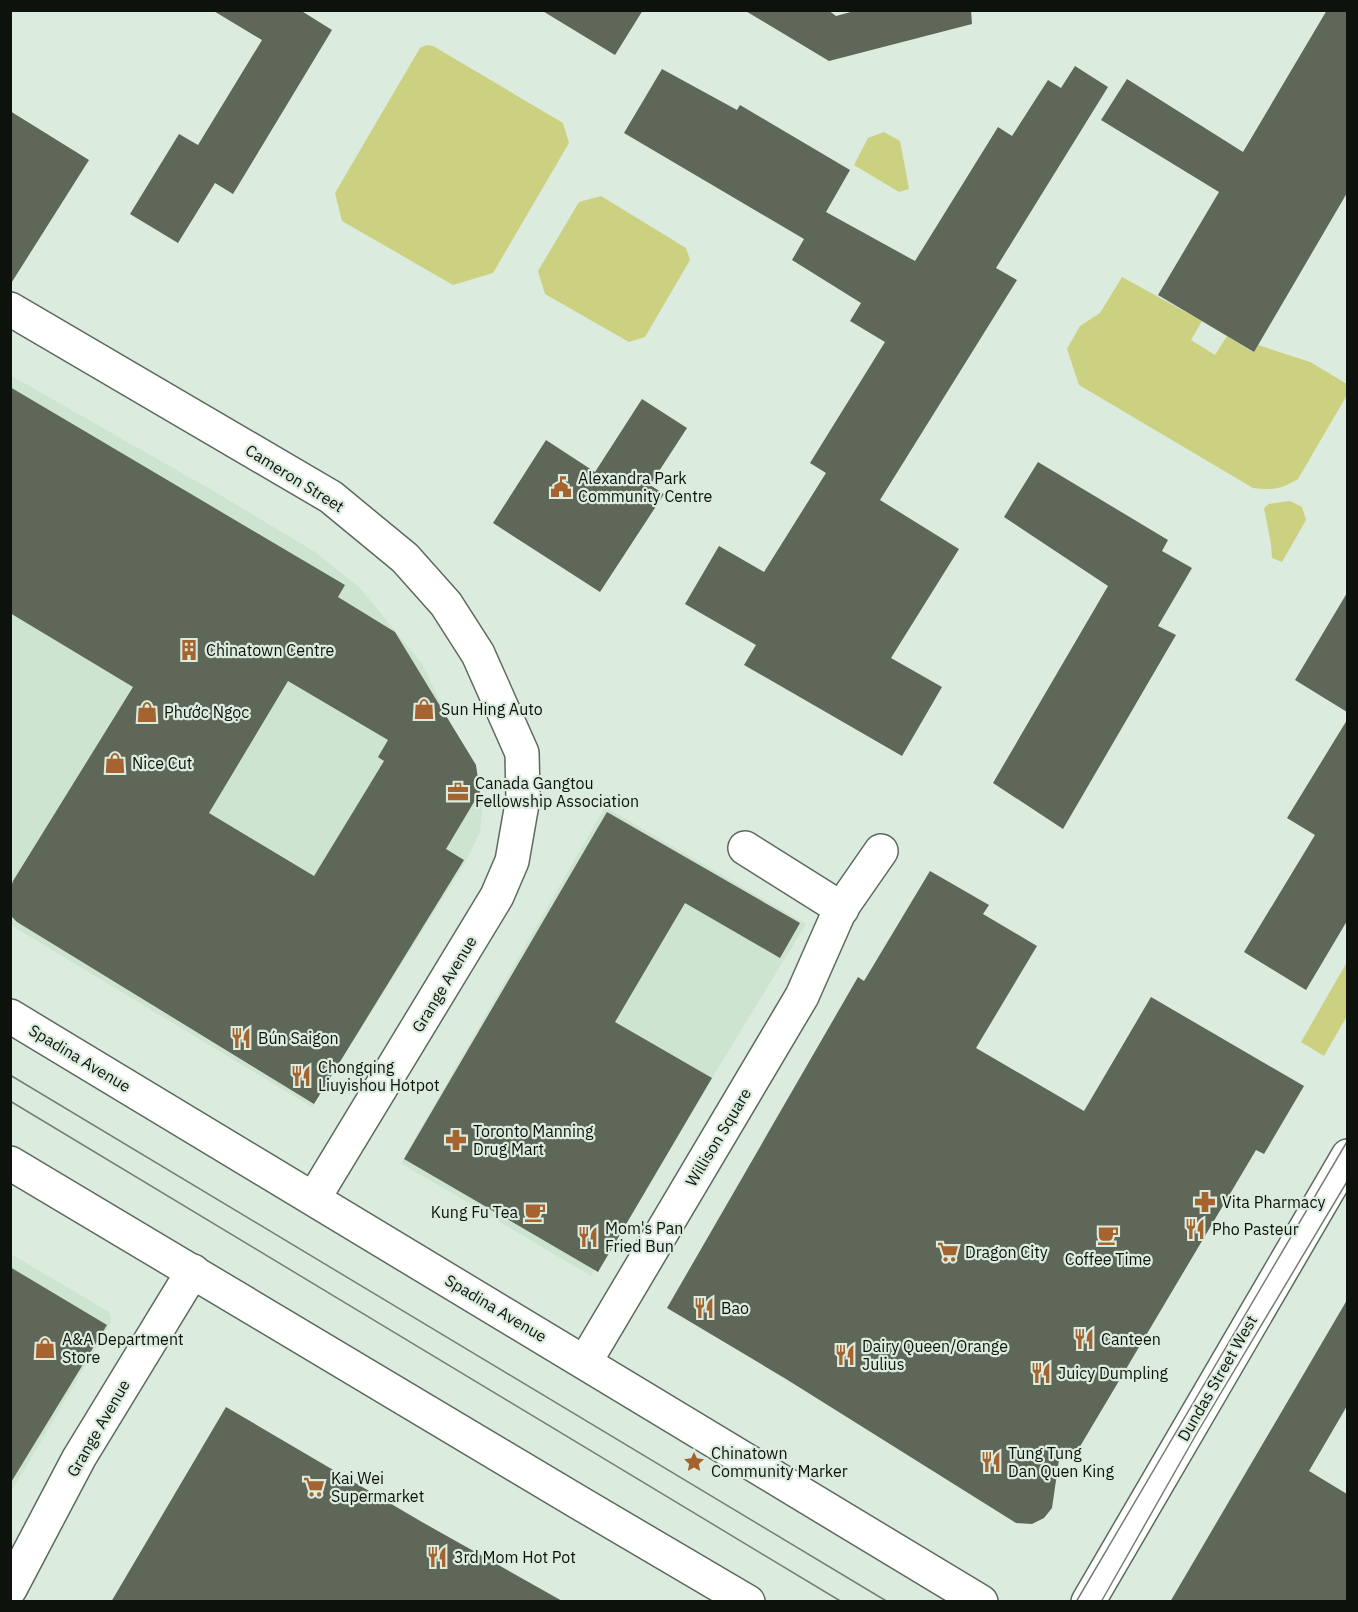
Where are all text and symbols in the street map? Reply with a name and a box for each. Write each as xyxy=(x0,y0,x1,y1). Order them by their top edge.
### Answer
street label: Cameron Street xyxy=(242,440,348,516)
place label: Alexandra Park Community Centre xyxy=(578,468,713,506)
public building icon: Alexandra Park Community Centre xyxy=(549,475,573,499)
building icon: Chinatown Centre xyxy=(177,638,201,662)
place label: Chinatown Centre xyxy=(206,640,334,660)
shop icon: Sun Hing Auto xyxy=(412,697,436,721)
place label: Sun Hing Auto xyxy=(441,699,543,719)
shop icon: Phước Ngọc xyxy=(135,700,159,724)
place label: Phước Ngọc xyxy=(164,702,249,722)
shop icon: Nice Cut xyxy=(103,751,127,775)
place label: Nice Cut xyxy=(132,753,192,773)
place label: Canada Gangtou Fellowship Association xyxy=(475,773,639,811)
office icon: Canada Gangtou Fellowship Association xyxy=(446,780,470,804)
street label: Grange Avenue xyxy=(407,932,481,1036)
street label: Spadina Avenue xyxy=(25,1020,135,1096)
restaurant icon: Bún Saigon xyxy=(229,1026,253,1050)
place label: Bún Saigon xyxy=(258,1028,339,1048)
place label: Chongqing Liuyishou Hotpot xyxy=(318,1057,440,1095)
restaurant icon: Chongqing Liuyishou Hotpot xyxy=(289,1064,313,1088)
street label: Willison Square xyxy=(681,1084,755,1190)
place label: Toronto Manning Drug Mart xyxy=(473,1121,594,1159)
pharmacy icon: Toronto Manning Drug Mart xyxy=(444,1128,468,1152)
pharmacy icon: Vita Pharmacy xyxy=(1193,1190,1217,1214)
place label: Vita Pharmacy xyxy=(1222,1192,1325,1212)
cafe icon: Kung Fu Tea xyxy=(523,1200,547,1224)
place label: Kung Fu Tea xyxy=(431,1202,518,1222)
restaurant icon: Pho Pasteur xyxy=(1183,1217,1207,1241)
place label: Mom's Pan Fried Bun xyxy=(605,1218,683,1256)
place label: Pho Pasteur xyxy=(1212,1219,1299,1239)
cafe icon: Coffee Time xyxy=(1096,1223,1120,1247)
restaurant icon: Mom's Pan Fried Bun xyxy=(576,1225,600,1249)
supermarket icon: Dragon City xyxy=(936,1240,960,1264)
place label: Dragon City xyxy=(965,1242,1048,1262)
place label: Coffee Time xyxy=(1065,1249,1151,1269)
street label: Spadina Avenue xyxy=(441,1270,551,1346)
restaurant icon: Bao xyxy=(692,1296,716,1320)
place label: Bao xyxy=(721,1298,749,1318)
street label: Dundas Street West xyxy=(1173,1311,1261,1445)
restaurant icon: Canteen xyxy=(1072,1327,1096,1351)
place label: A&A Department Store xyxy=(62,1329,184,1367)
place label: Canteen xyxy=(1101,1329,1161,1349)
shop icon: A&A Department Store xyxy=(33,1336,57,1360)
place label: Dairy Queen/Orange Julius xyxy=(862,1336,1008,1374)
restaurant icon: Dairy Queen/Orange Julius xyxy=(833,1343,857,1367)
restaurant icon: Juicy Dumpling xyxy=(1029,1361,1053,1385)
place label: Juicy Dumpling xyxy=(1058,1363,1169,1383)
street label: Grange Avenue xyxy=(62,1376,134,1480)
place label: Chinatown Community Marker xyxy=(711,1443,848,1481)
place label: Tung Tung Dan Quen King xyxy=(1008,1443,1114,1481)
place icon: Chinatown Community Marker xyxy=(682,1450,706,1474)
restaurant icon: Tung Tung Dan Quen King xyxy=(979,1450,1003,1474)
place label: Kai Wei Supermarket xyxy=(331,1468,424,1506)
supermarket icon: Kai Wei Supermarket xyxy=(302,1475,326,1499)
restaurant icon: 3rd Mom Hot Pot xyxy=(425,1545,449,1569)
place label: 3rd Mom Hot Pot xyxy=(454,1547,576,1567)

